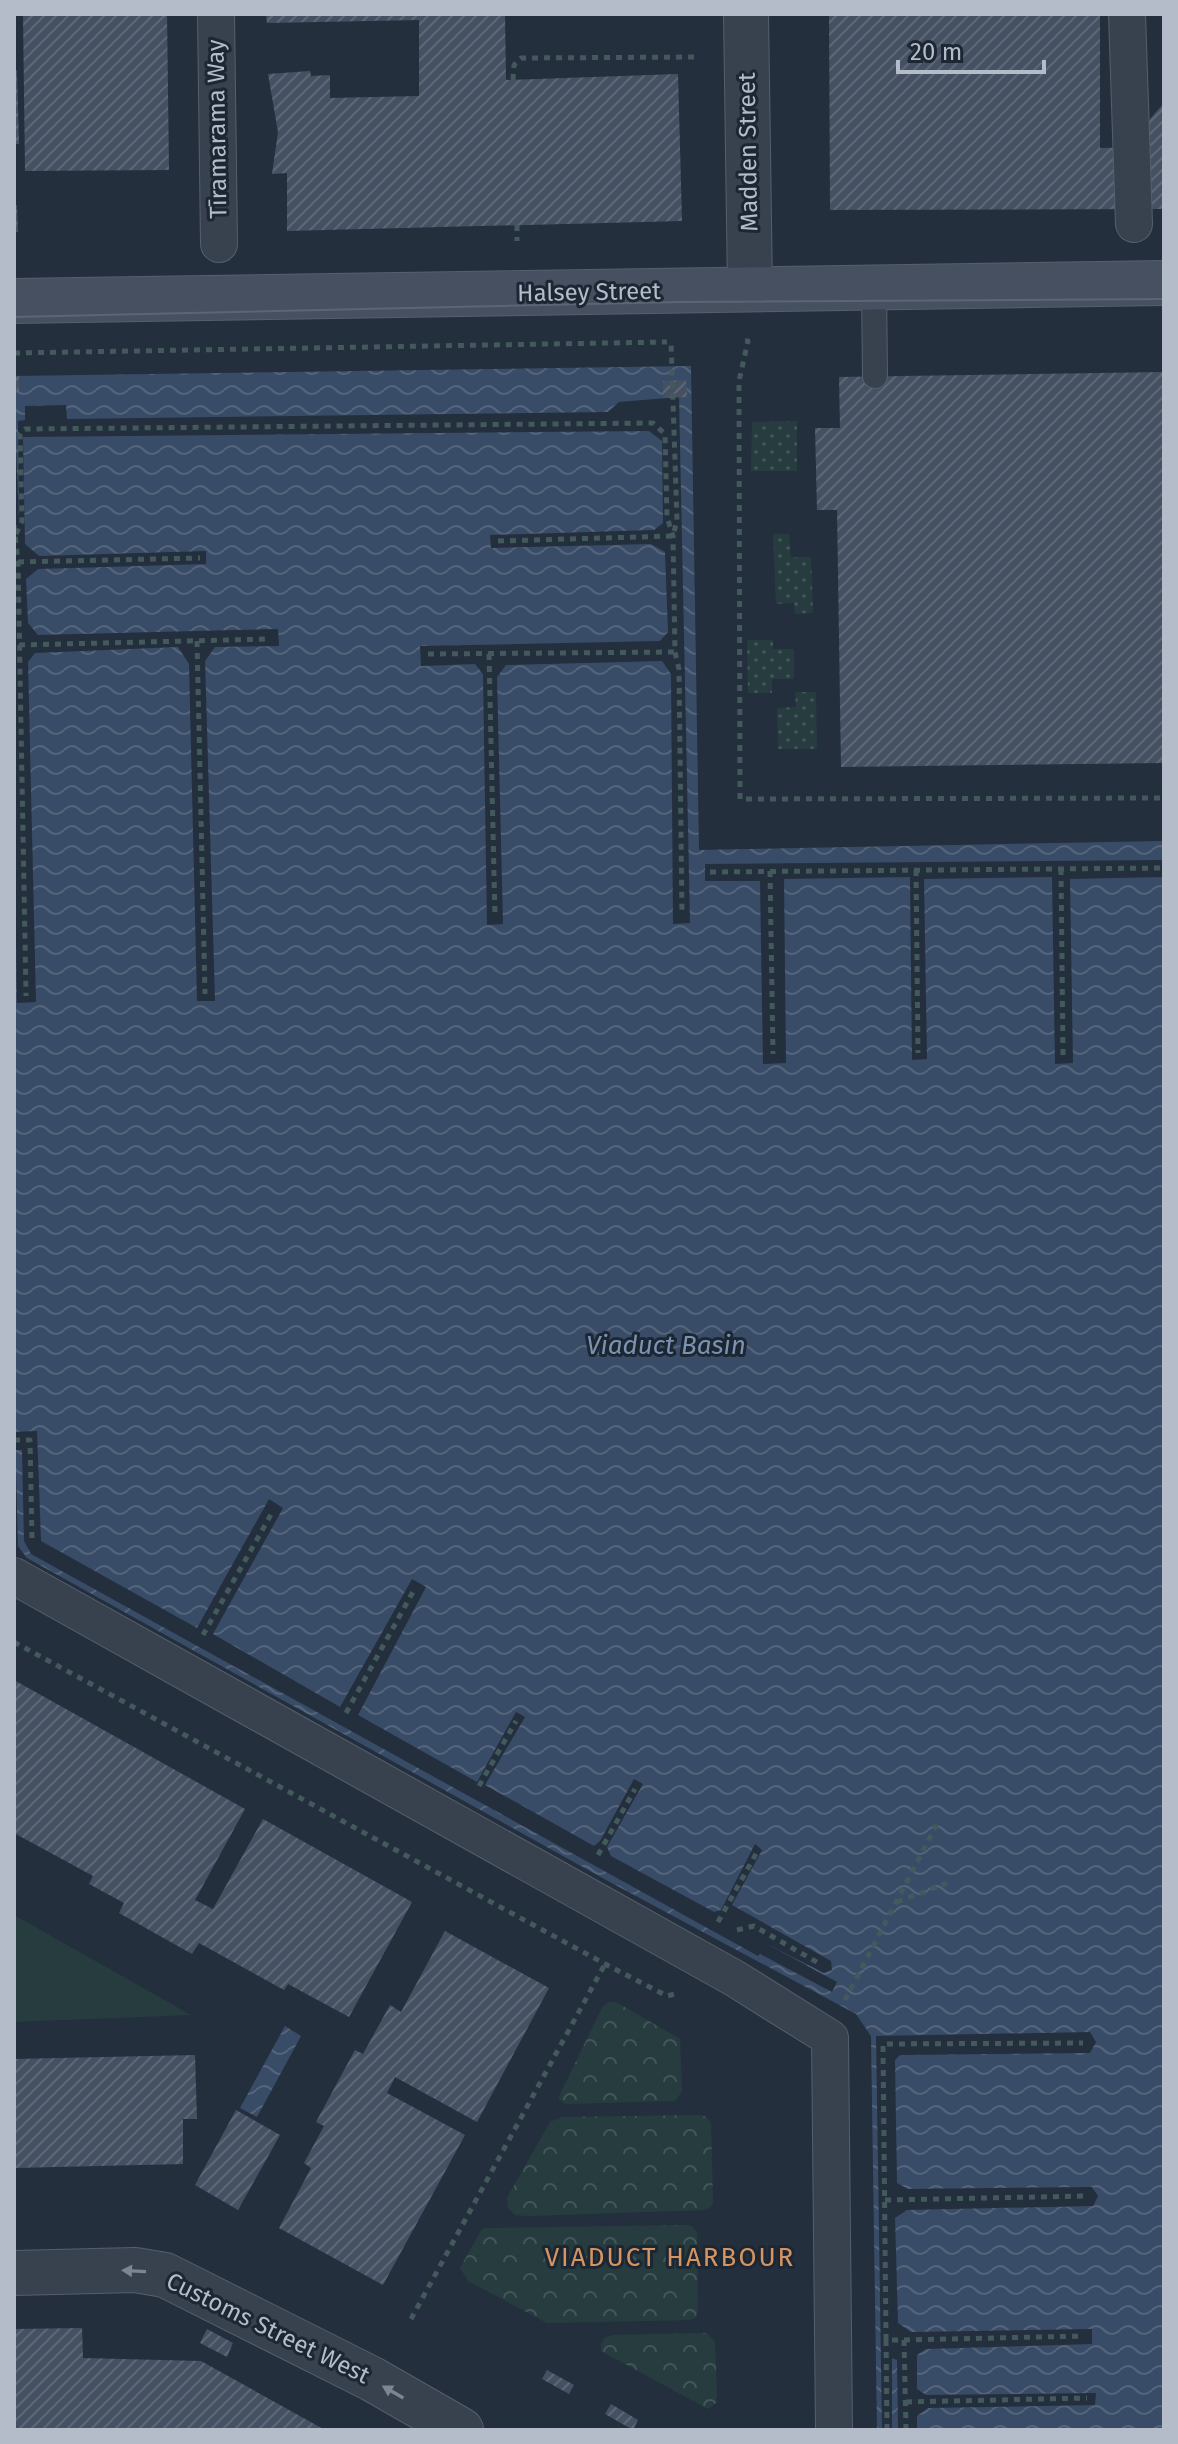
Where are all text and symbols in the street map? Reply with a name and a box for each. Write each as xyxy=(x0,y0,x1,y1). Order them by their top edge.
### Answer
scale bar xyxy=(898,24,1044,74)
text: 20 m xyxy=(910,38,962,66)
street label: Tīramarama Way xyxy=(201,39,233,219)
street label: Madden Street xyxy=(733,72,763,232)
street label: Halsey Street xyxy=(517,277,661,307)
water label: Viaduct Basin xyxy=(586,1330,746,1361)
district label: VIADUCT HARBOUR xyxy=(545,2242,795,2273)
one-way arrow xyxy=(121,2264,146,2277)
street label: Customs Street West xyxy=(162,2267,375,2390)
one-way arrow xyxy=(382,2385,404,2399)

